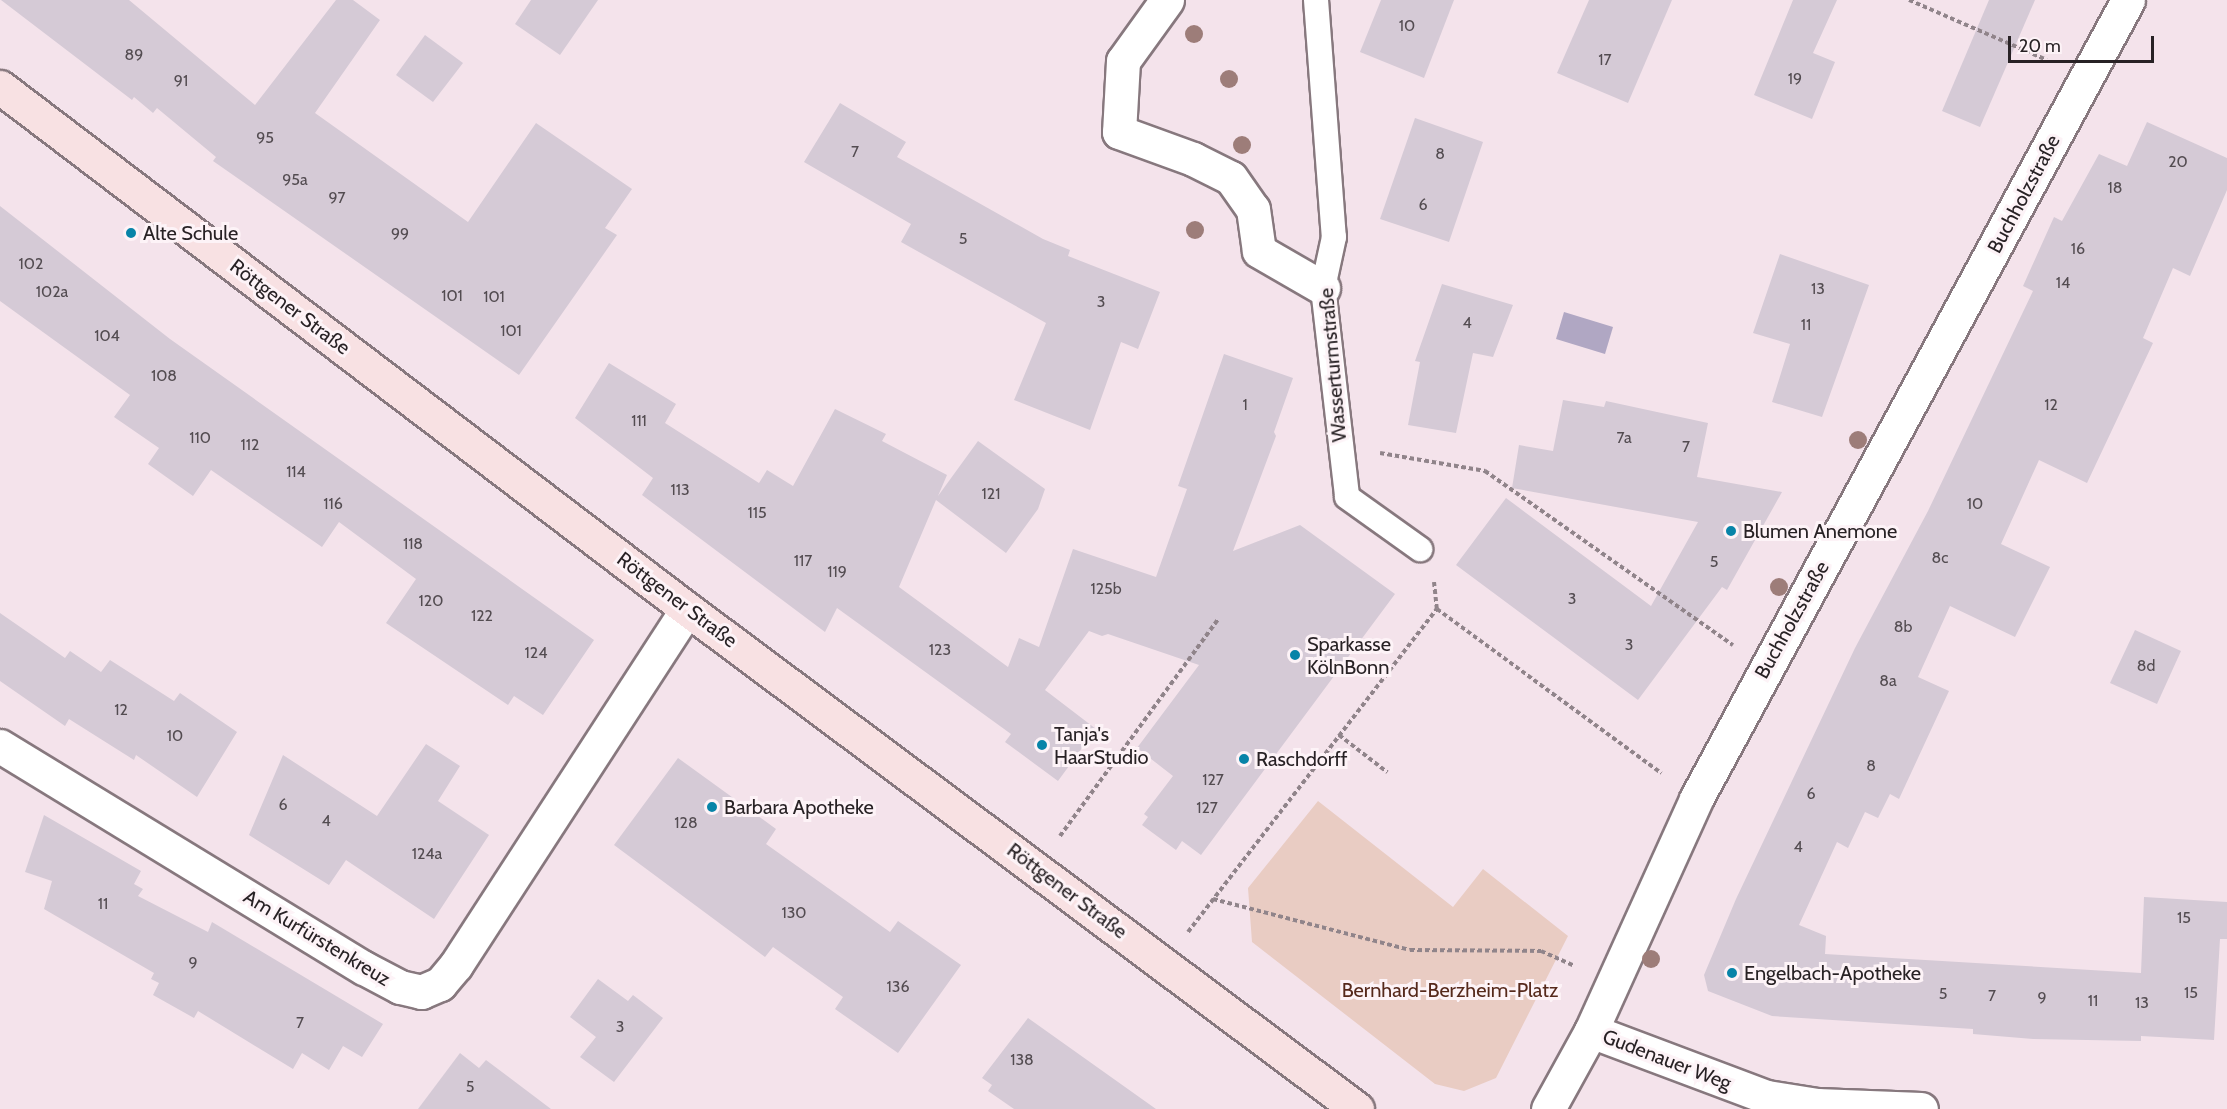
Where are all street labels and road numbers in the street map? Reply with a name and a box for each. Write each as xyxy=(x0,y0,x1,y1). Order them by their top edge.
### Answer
street label: Buchholzstraße xyxy=(1983,131,2065,257)
street label: Röttgener Straße xyxy=(225,254,355,360)
street label: Wasserturmstraße xyxy=(1314,287,1352,443)
street label: Röttgener Straße xyxy=(612,547,742,653)
street label: Buchholzstraße xyxy=(1750,557,1834,683)
street label: Röttgener Straße xyxy=(1002,838,1132,944)
street label: Am Kurfürstenkreuz xyxy=(239,885,395,991)
street label: Gudenauer Weg xyxy=(1599,1024,1735,1096)

